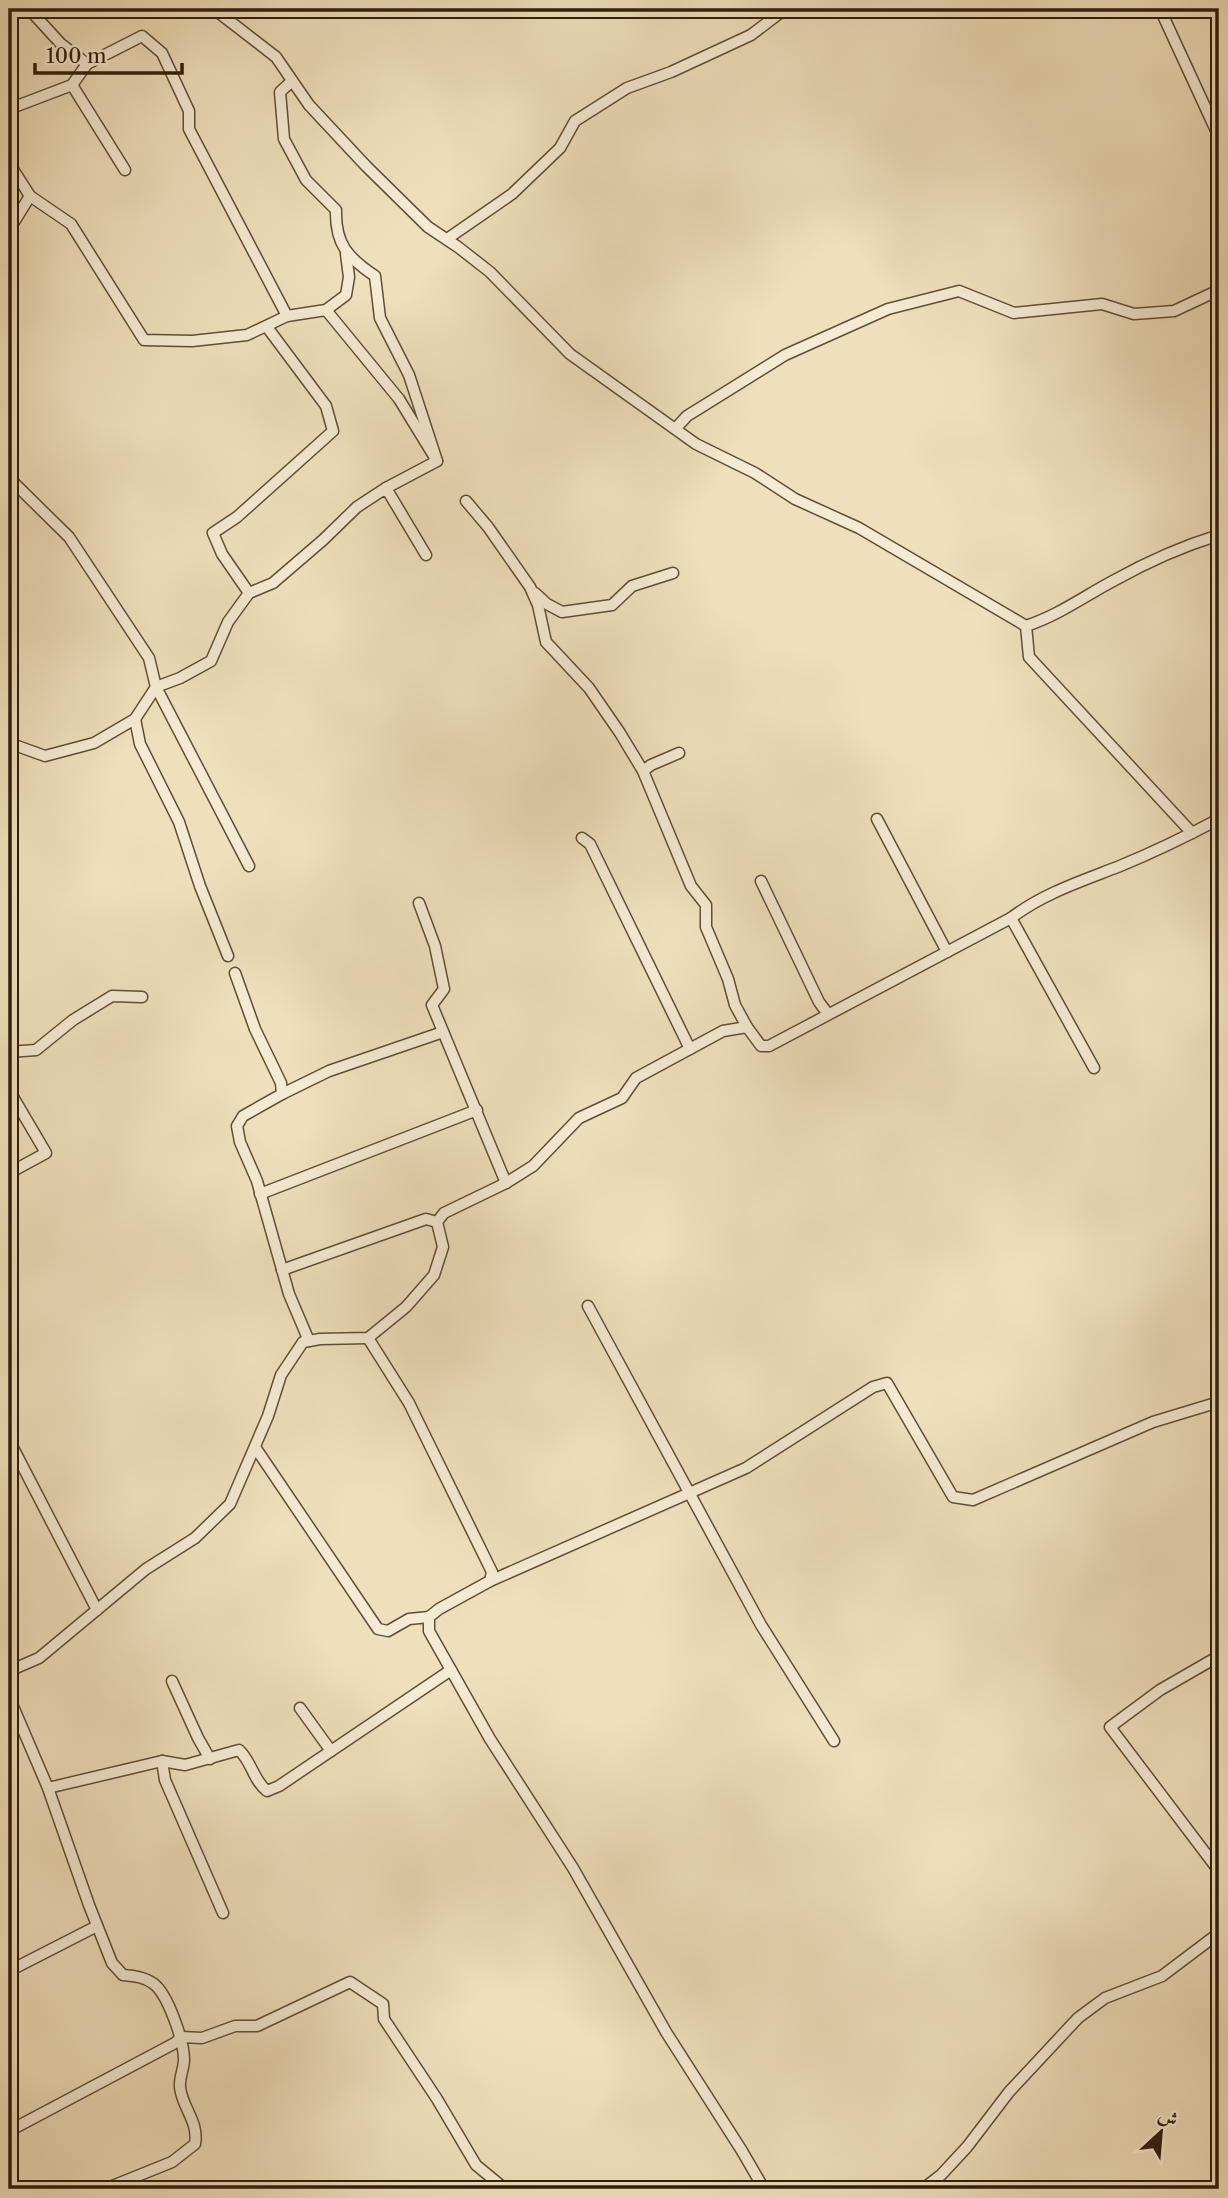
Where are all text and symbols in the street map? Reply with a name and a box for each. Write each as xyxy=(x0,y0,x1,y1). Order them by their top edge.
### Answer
scale bar xyxy=(35,32,182,76)
text: 100 m xyxy=(46,43,107,68)
north arrow xyxy=(1126,2096,1196,2166)
text: ش xyxy=(1155,2103,1182,2132)

